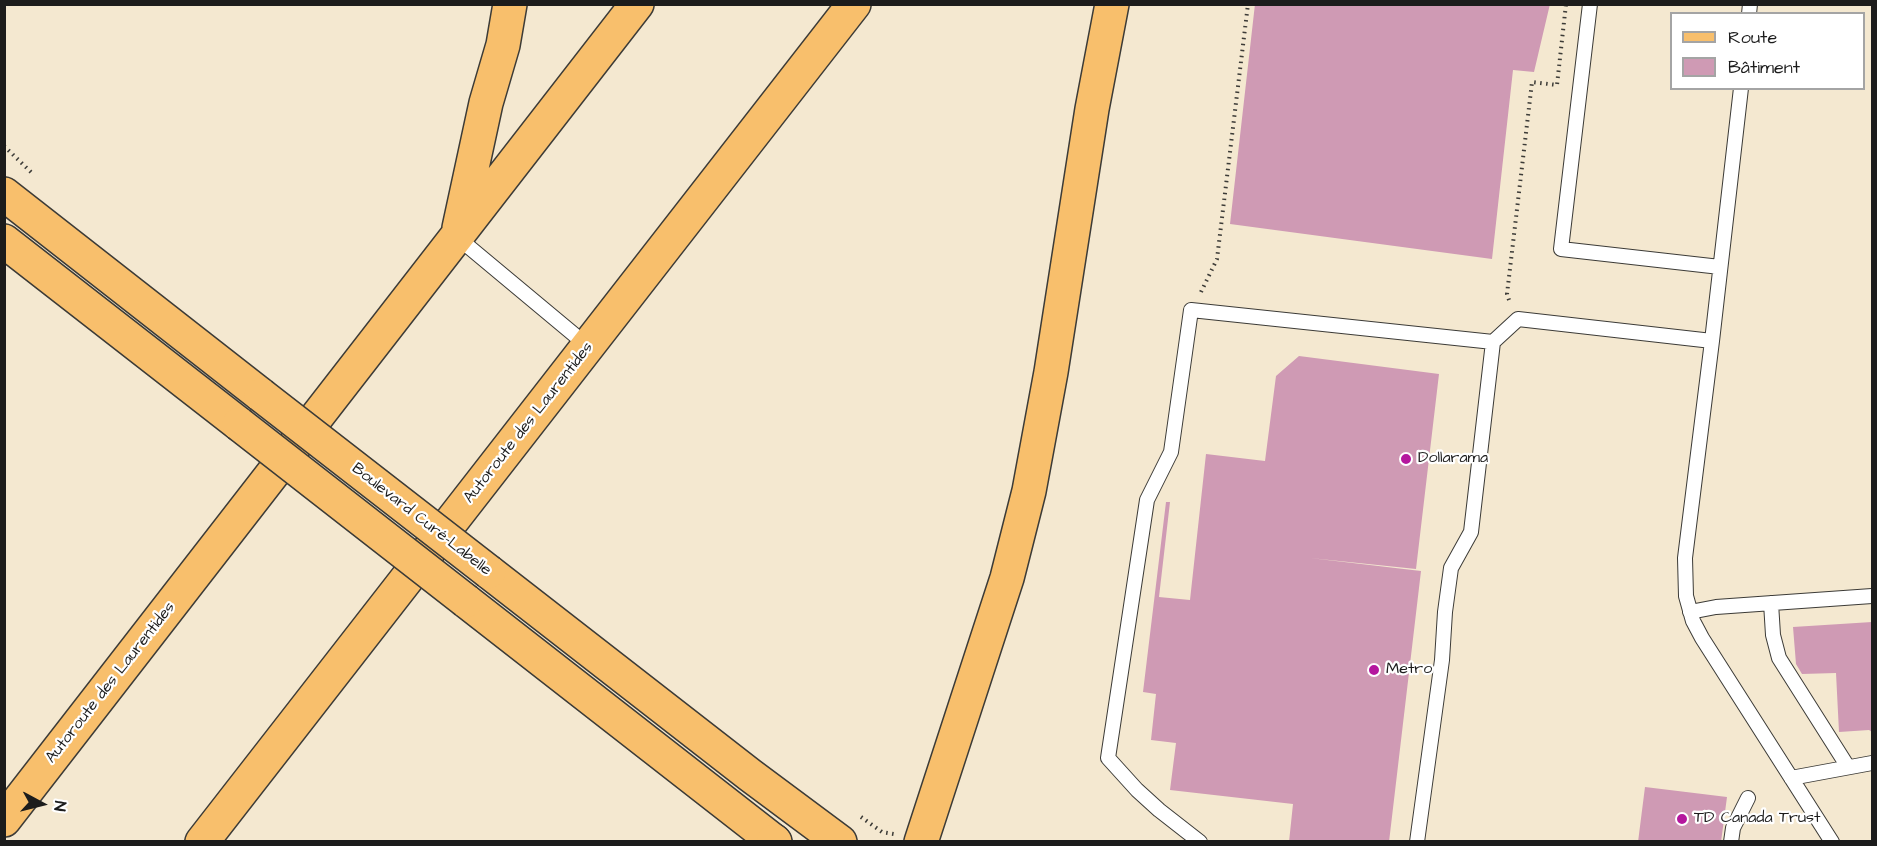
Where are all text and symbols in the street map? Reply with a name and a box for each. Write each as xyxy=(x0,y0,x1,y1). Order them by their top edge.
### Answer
legend xyxy=(1670,12,1865,90)
text: Route xyxy=(1728,25,1777,50)
text: Bâtiment xyxy=(1728,55,1800,80)
street label: Autoroute des Laurentides xyxy=(460,339,598,507)
place label: Dollarama xyxy=(1418,449,1488,469)
marker: Dollarama xyxy=(1399,452,1413,466)
street label: Boulevard Curé-Labelle xyxy=(347,459,495,581)
street label: Autoroute des Laurentides xyxy=(42,599,180,767)
place label: Metro xyxy=(1386,660,1432,680)
marker: Metro xyxy=(1367,663,1381,677)
north arrow xyxy=(12,774,72,834)
text: N xyxy=(48,800,71,813)
place label: TD Canada Trust xyxy=(1694,809,1821,829)
marker: TD Canada Trust xyxy=(1675,812,1689,826)

